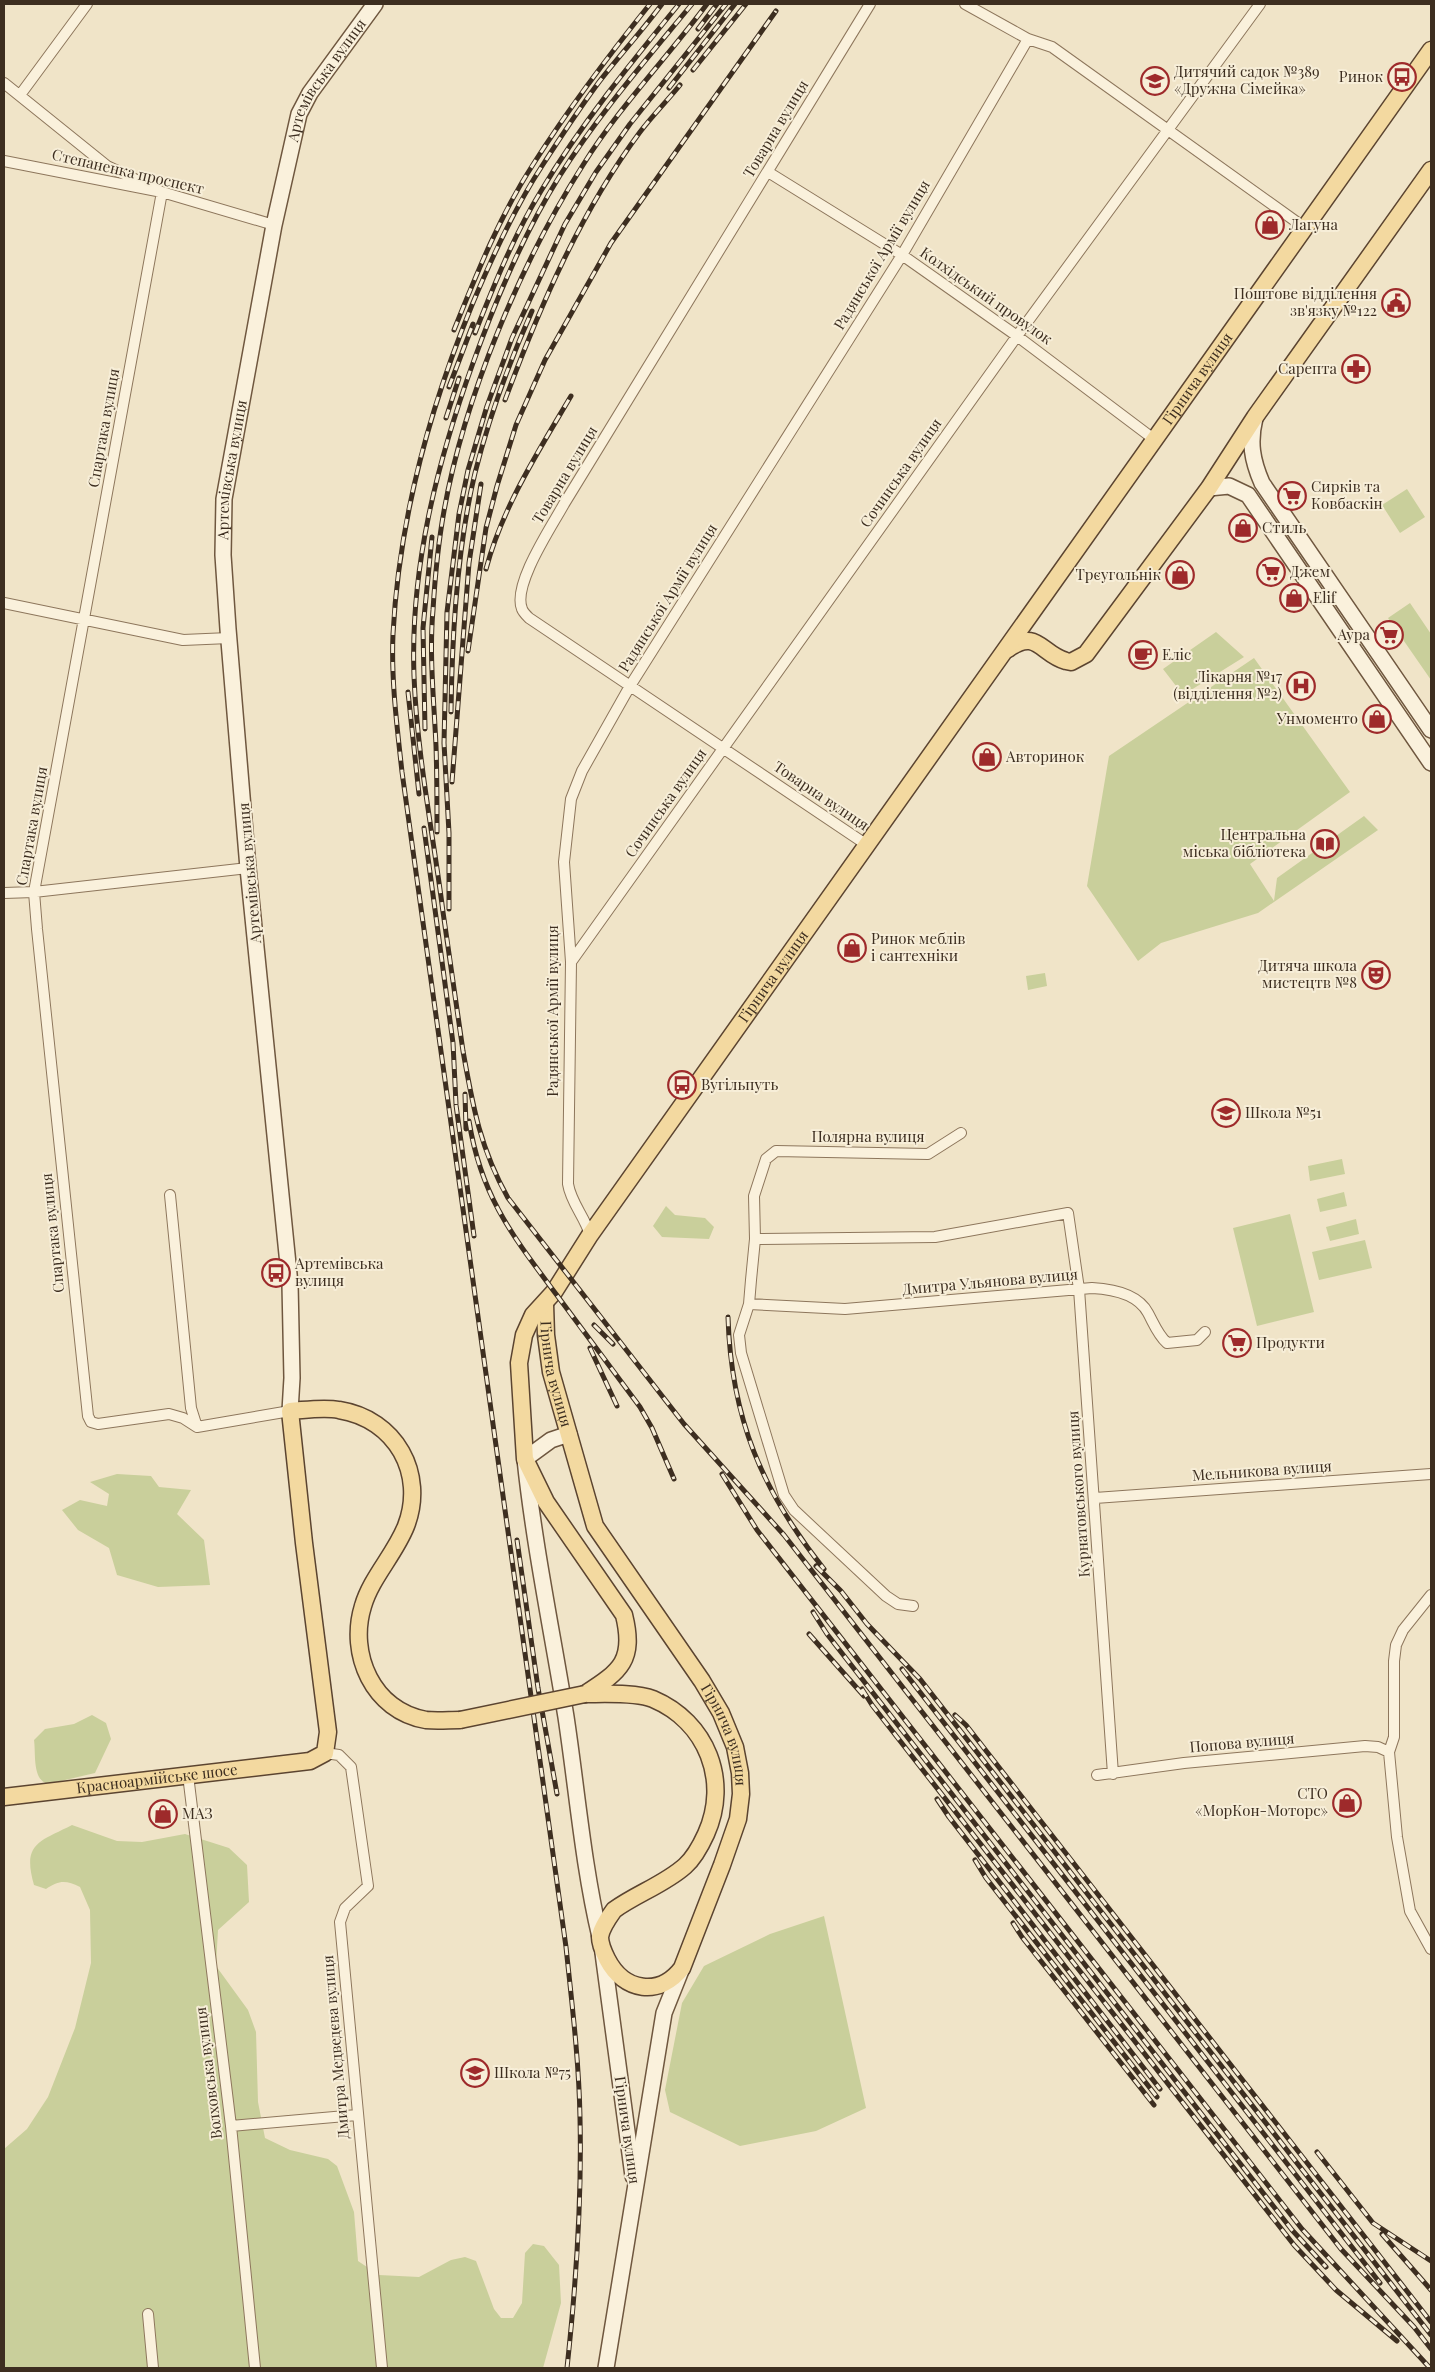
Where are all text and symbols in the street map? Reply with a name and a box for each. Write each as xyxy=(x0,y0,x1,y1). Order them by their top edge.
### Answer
street label: Артемівська вулиця xyxy=(282,14,370,145)
place label: Дитячий садок №389 «Дружна Сімейка» xyxy=(1174,61,1320,98)
bus stop icon: Ринок xyxy=(1387,62,1417,92)
school or university icon: Дитячий садок №389 «Дружна Сімейка» xyxy=(1140,66,1170,96)
place label: Ринок xyxy=(1339,66,1383,86)
street label: Товарна вулиця xyxy=(738,76,812,181)
street label: Степаненка проспект xyxy=(50,144,206,198)
street label: Радянської Армії вулиця xyxy=(828,176,934,333)
shop icon: Лагуна xyxy=(1255,210,1285,240)
place label: Лагуна xyxy=(1288,214,1338,234)
street label: Колхідський провулок xyxy=(916,242,1057,349)
place label: Поштове відділення зв'язку №122 xyxy=(1234,283,1377,320)
public building icon: Поштове відділення зв'язку №122 xyxy=(1381,288,1411,318)
street label: Гірнича вулиця xyxy=(1157,328,1236,428)
pharmacy icon: Сарепта xyxy=(1341,354,1371,384)
place label: Сарепта xyxy=(1278,358,1338,378)
street label: Спартака вулиця xyxy=(83,367,123,489)
street label: Артемівська вулиця xyxy=(212,398,251,541)
street label: Сочинська вулиця xyxy=(855,414,945,531)
street label: Товарна вулиця xyxy=(527,422,601,527)
place label: Сирків та Ковбаскін xyxy=(1311,476,1383,513)
supermarket icon: Сирків та Ковбаскін xyxy=(1277,481,1307,511)
shop icon: Стиль xyxy=(1228,513,1258,543)
place label: Стиль xyxy=(1262,517,1306,537)
street label: Радянської Армії вулиця xyxy=(613,519,721,675)
supermarket icon: Джем xyxy=(1256,557,1286,587)
shop icon: Трєугольнік xyxy=(1165,560,1195,590)
place label: Джем xyxy=(1290,561,1330,581)
place label: Трєугольнік xyxy=(1075,564,1161,584)
shop icon: Elif xyxy=(1279,583,1309,613)
place label: Elif xyxy=(1313,587,1337,607)
supermarket icon: Аура xyxy=(1374,620,1404,650)
place label: Аура xyxy=(1337,624,1371,644)
cafe icon: Еліс xyxy=(1128,640,1158,670)
place label: Еліс xyxy=(1162,644,1191,664)
place label: Лікарня №17 (відділення №2) xyxy=(1173,666,1282,703)
hospital icon: Лікарня №17 (відділення №2) xyxy=(1286,671,1316,701)
shop icon: Унмоменто xyxy=(1362,704,1392,734)
place label: Унмоменто xyxy=(1276,708,1358,728)
shop icon: Авторинок xyxy=(972,742,1002,772)
street label: Сочинська вулиця xyxy=(620,744,710,861)
place label: Авторинок xyxy=(1005,746,1085,766)
street label: Товарна вулиця xyxy=(770,756,873,834)
street label: Спартака вулиця xyxy=(11,765,51,887)
street label: Артемівська вулиця xyxy=(233,802,265,945)
place label: Центральна міська бібліотека xyxy=(1183,824,1307,861)
library icon: Центральна міська бібліотека xyxy=(1310,829,1340,859)
street label: Радянської Армії вулиця xyxy=(542,925,562,1097)
street label: Гірнича вулиця xyxy=(733,926,812,1026)
place label: Ринок меблів і сантехніки xyxy=(871,928,966,965)
shop icon: Ринок меблів і сантехніки xyxy=(837,933,867,963)
place label: Дитяча школа мистецтв №8 xyxy=(1258,955,1358,992)
theatre icon: Дитяча школа мистецтв №8 xyxy=(1361,960,1391,990)
bus stop icon: Вугільпуть xyxy=(667,1070,697,1100)
place label: Вугільпуть xyxy=(701,1074,778,1094)
school or university icon: Школа №51 xyxy=(1211,1098,1241,1128)
place label: Школа №51 xyxy=(1245,1102,1322,1122)
street label: Полярна вулиця xyxy=(812,1126,924,1146)
street label: Спартака вулиця xyxy=(36,1172,68,1294)
place label: Артемівська вулиця xyxy=(294,1253,384,1290)
bus stop icon: Артемівська вулиця xyxy=(261,1258,291,1288)
street label: Дмитра Ульянова вулиця xyxy=(901,1263,1079,1299)
street label: Гірнича вулиця xyxy=(537,1320,577,1429)
supermarket icon: Продукти xyxy=(1222,1328,1252,1358)
place label: Продукти xyxy=(1256,1332,1325,1352)
street label: Курнатовського вулиця xyxy=(1062,1410,1094,1578)
street label: Мельникова вулиця xyxy=(1191,1455,1332,1485)
street label: Гірнича вулиця xyxy=(697,1680,752,1786)
street label: Попова вулиця xyxy=(1189,1727,1295,1757)
street label: Красноармійське шосе xyxy=(75,1759,239,1797)
place label: СТО «МорКон-Моторс» xyxy=(1195,1783,1328,1820)
shop icon: СТО «МорКон-Моторс» xyxy=(1332,1788,1362,1818)
shop icon: МАЗ xyxy=(148,1799,178,1829)
place label: МАЗ xyxy=(182,1803,213,1823)
street label: Дмитра Медведєва вулиця xyxy=(317,1954,353,2140)
street label: Волховська вулиця xyxy=(190,2006,226,2140)
school or university icon: Школа №75 xyxy=(460,2058,490,2088)
place label: Школа №75 xyxy=(494,2062,571,2082)
street label: Гірнича вулиця xyxy=(611,2075,645,2185)

